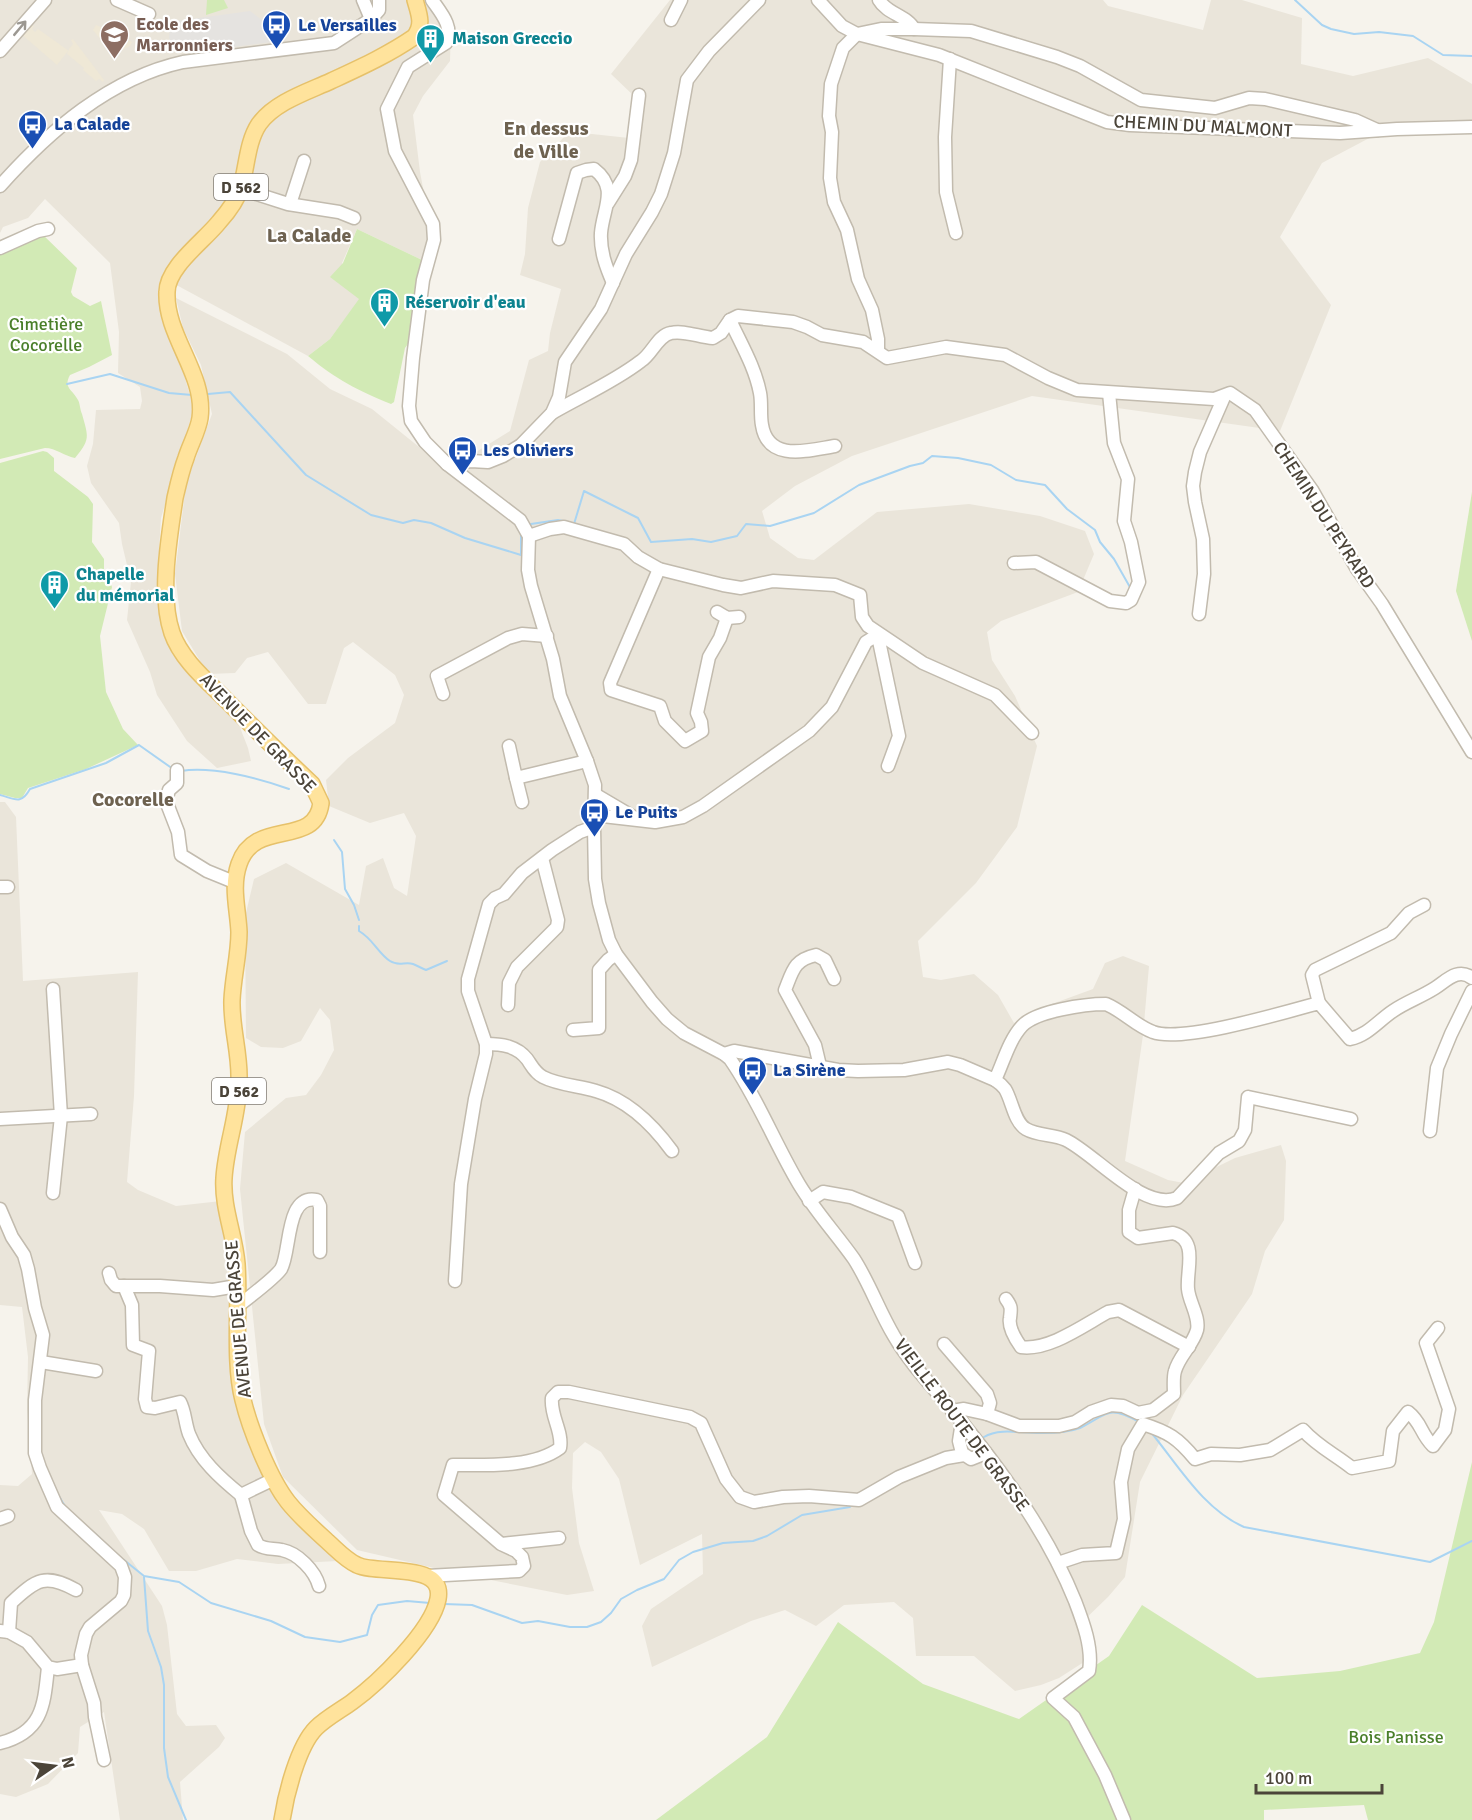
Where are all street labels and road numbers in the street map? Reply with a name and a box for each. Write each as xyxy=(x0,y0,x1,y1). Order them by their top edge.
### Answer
street label: CHEMIN DU MALMONT xyxy=(1113,110,1293,142)
road number: D 562 xyxy=(214,174,268,200)
street label: CHEMIN DU PEYRARD xyxy=(1268,437,1380,593)
street label: AVENUE DE GRASSE xyxy=(195,668,321,798)
road number: D 562 xyxy=(212,1078,266,1104)
street label: AVENUE DE GRASSE xyxy=(220,1239,256,1399)
street label: VIEILLE ROUTE DE GRASSE xyxy=(890,1334,1034,1516)

